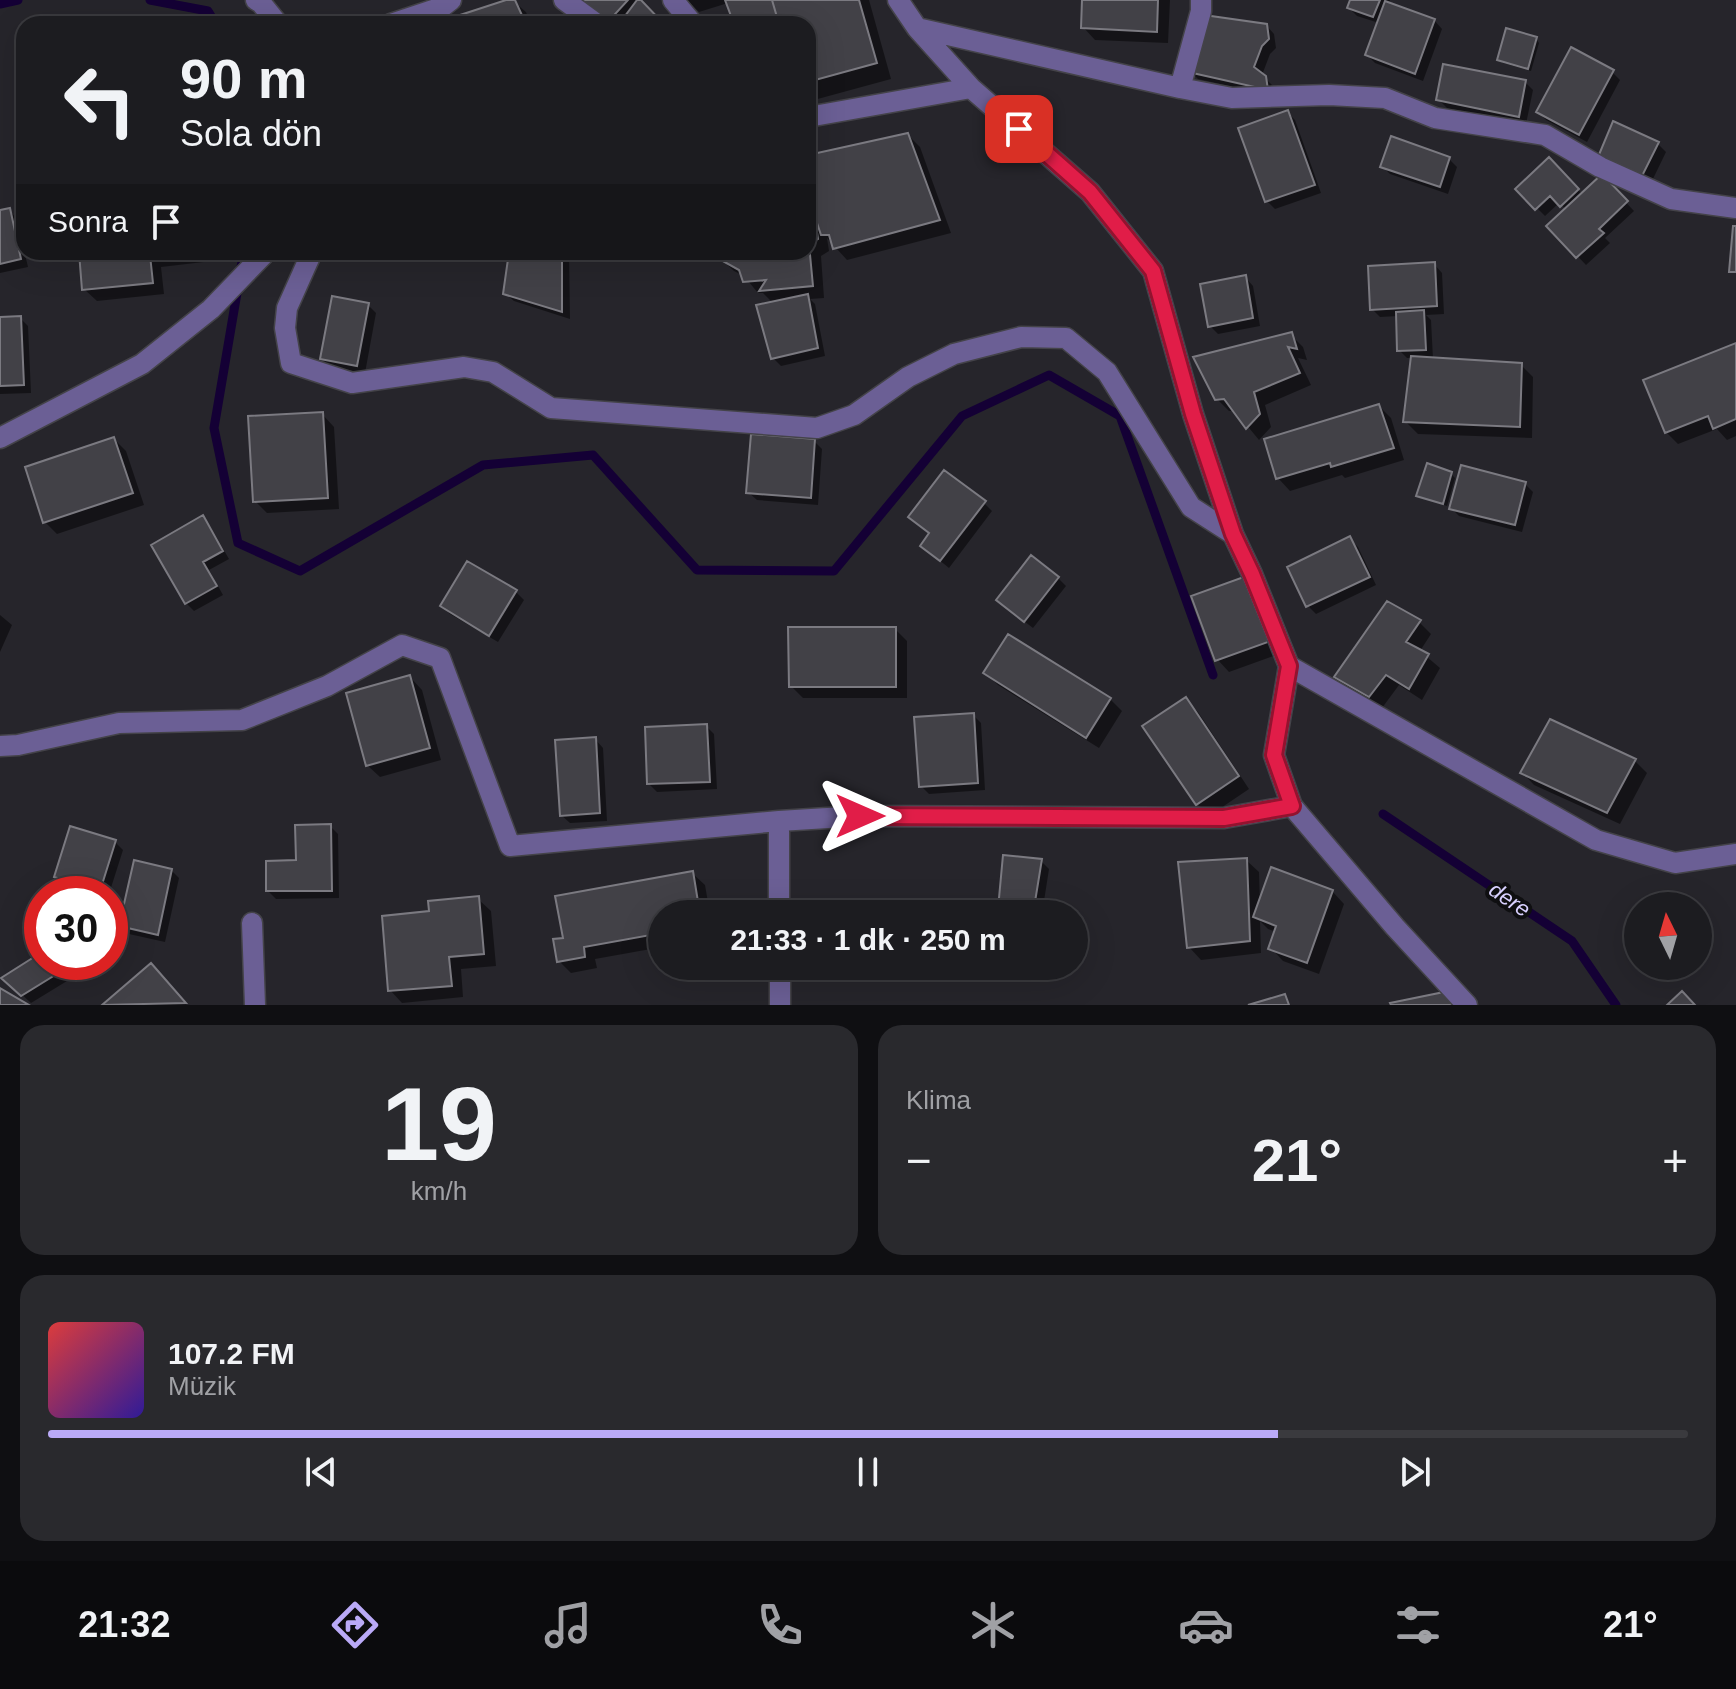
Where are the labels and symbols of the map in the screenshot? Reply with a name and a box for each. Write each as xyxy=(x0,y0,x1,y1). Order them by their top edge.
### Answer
pin xyxy=(985,95,1053,163)
position arrow xyxy=(818,774,902,858)
speed limit sign: 30 xyxy=(24,876,128,980)
water label: dere xyxy=(1484,877,1535,922)
north arrow xyxy=(1624,892,1712,980)

